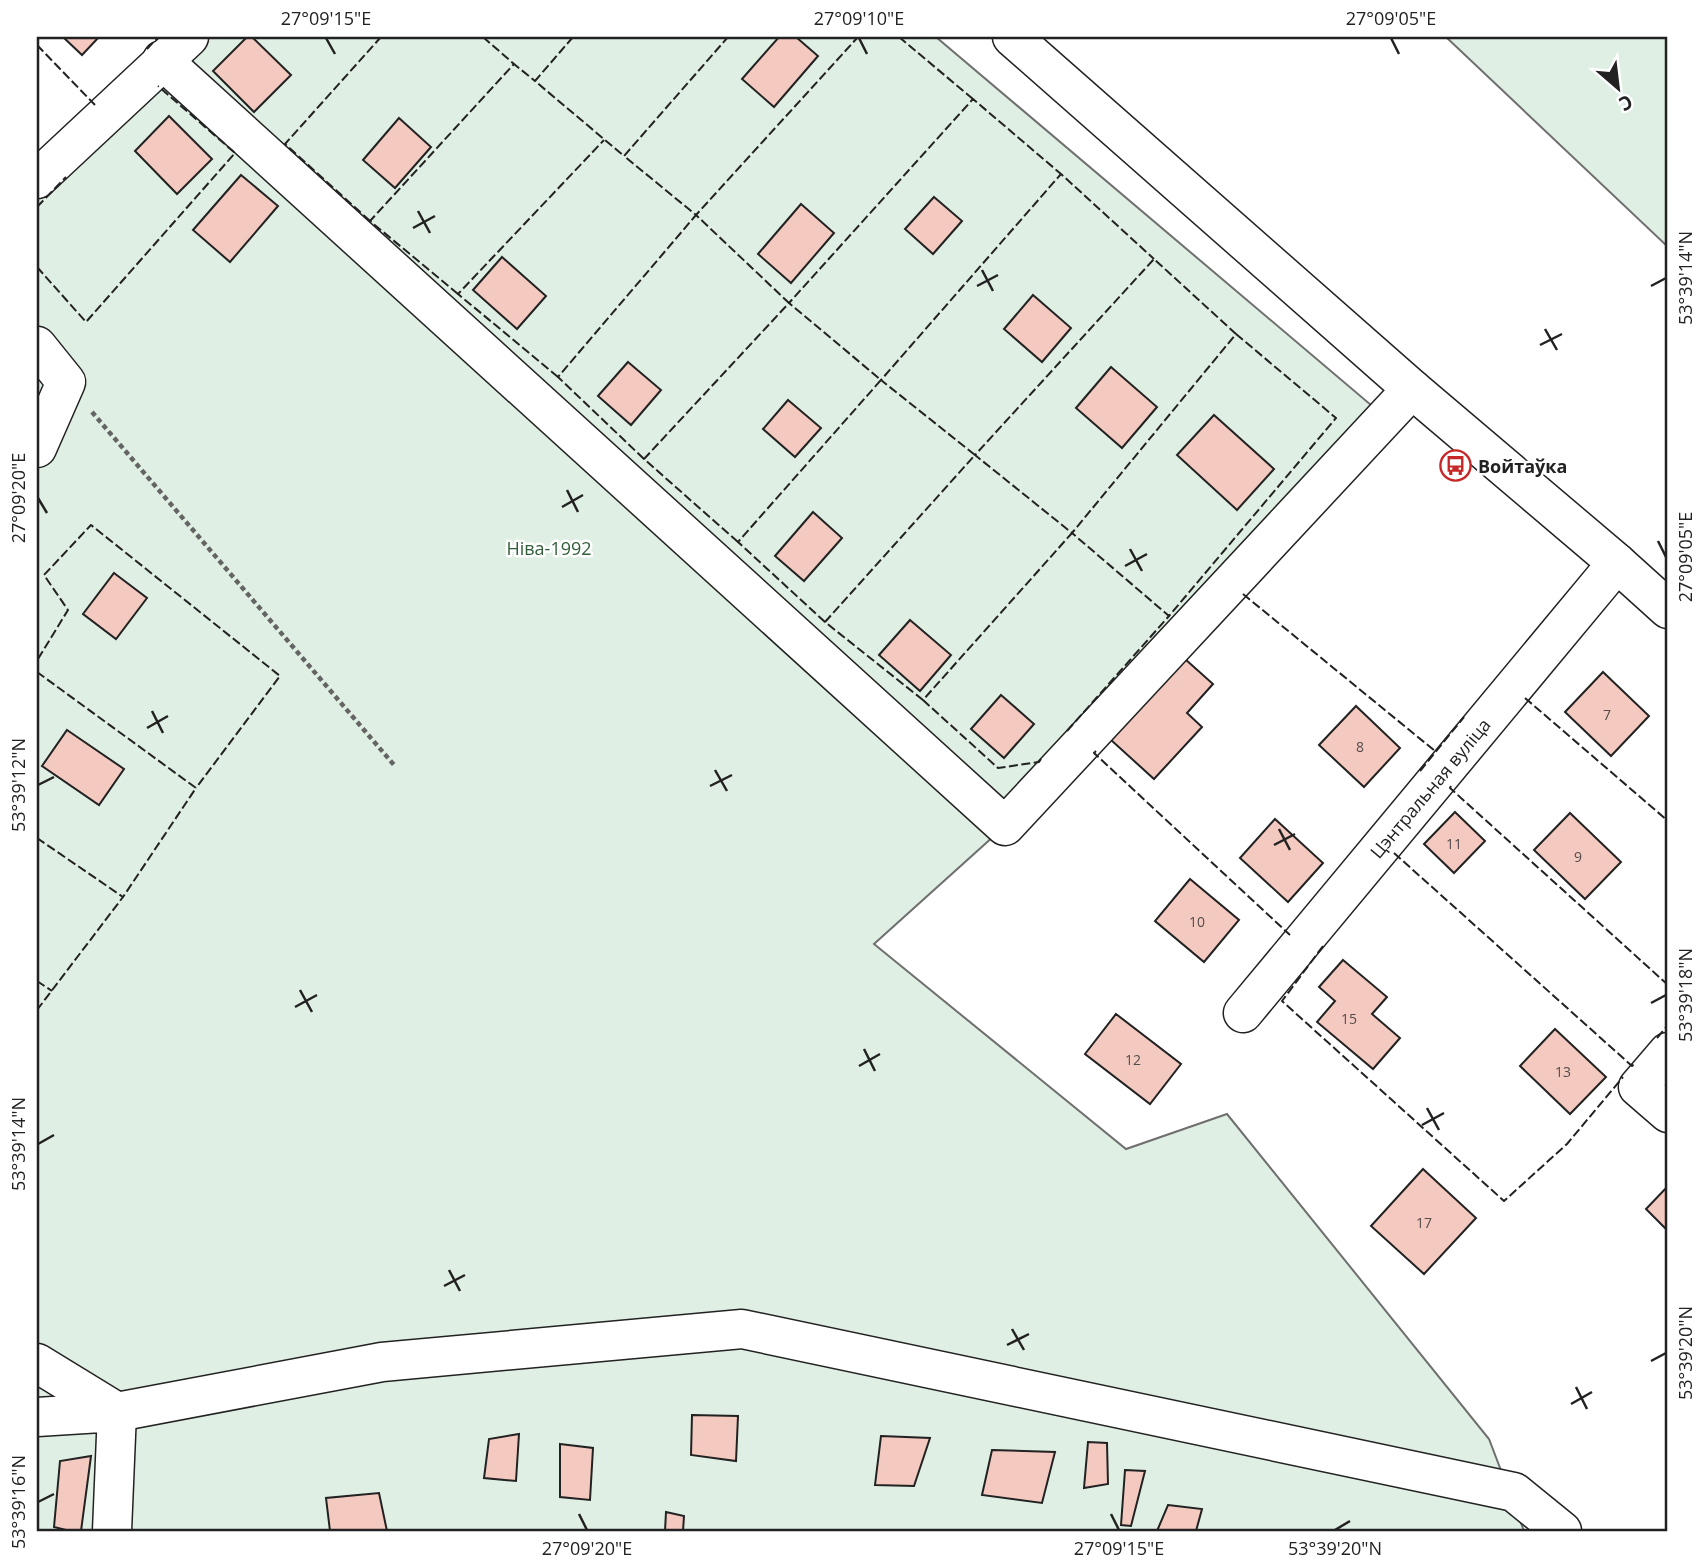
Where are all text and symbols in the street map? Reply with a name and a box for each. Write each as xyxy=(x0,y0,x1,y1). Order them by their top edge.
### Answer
text: 27°09'15"E xyxy=(281,6,371,30)
text: 27°09'10"E xyxy=(814,6,904,30)
text: 27°09'05"E xyxy=(1346,6,1436,30)
north arrow xyxy=(1582,52,1652,122)
text: С xyxy=(1615,89,1637,117)
text: 53°39'14"N xyxy=(1673,231,1697,325)
bus stop icon: Войтаўка xyxy=(1438,449,1472,483)
text: 27°09'20"E xyxy=(6,453,30,543)
place label: Войтаўка xyxy=(1478,454,1567,478)
text: 27°09'05"E xyxy=(1673,512,1697,602)
park label: Ніва-1992 xyxy=(506,536,592,560)
house number: 7 xyxy=(1603,705,1611,724)
street label: Цэнтральная вуліца xyxy=(1364,713,1496,863)
house number: 8 xyxy=(1356,737,1364,756)
text: 53°39'12"N xyxy=(6,738,30,832)
house number: 11 xyxy=(1446,834,1462,853)
house number: 9 xyxy=(1574,847,1582,866)
house number: 10 xyxy=(1189,912,1205,931)
text: 53°39'18"N xyxy=(1673,948,1697,1042)
house number: 15 xyxy=(1341,1009,1357,1028)
house number: 12 xyxy=(1125,1050,1141,1069)
house number: 13 xyxy=(1555,1062,1571,1081)
text: 53°39'14"N xyxy=(6,1097,30,1191)
house number: 17 xyxy=(1416,1213,1432,1232)
text: 53°39'20"N xyxy=(1673,1306,1697,1400)
text: 53°39'16"N xyxy=(6,1455,30,1549)
text: 27°09'20"E xyxy=(542,1536,632,1560)
text: 27°09'15"E xyxy=(1074,1536,1164,1560)
text: 53°39'20"N xyxy=(1288,1536,1382,1560)

